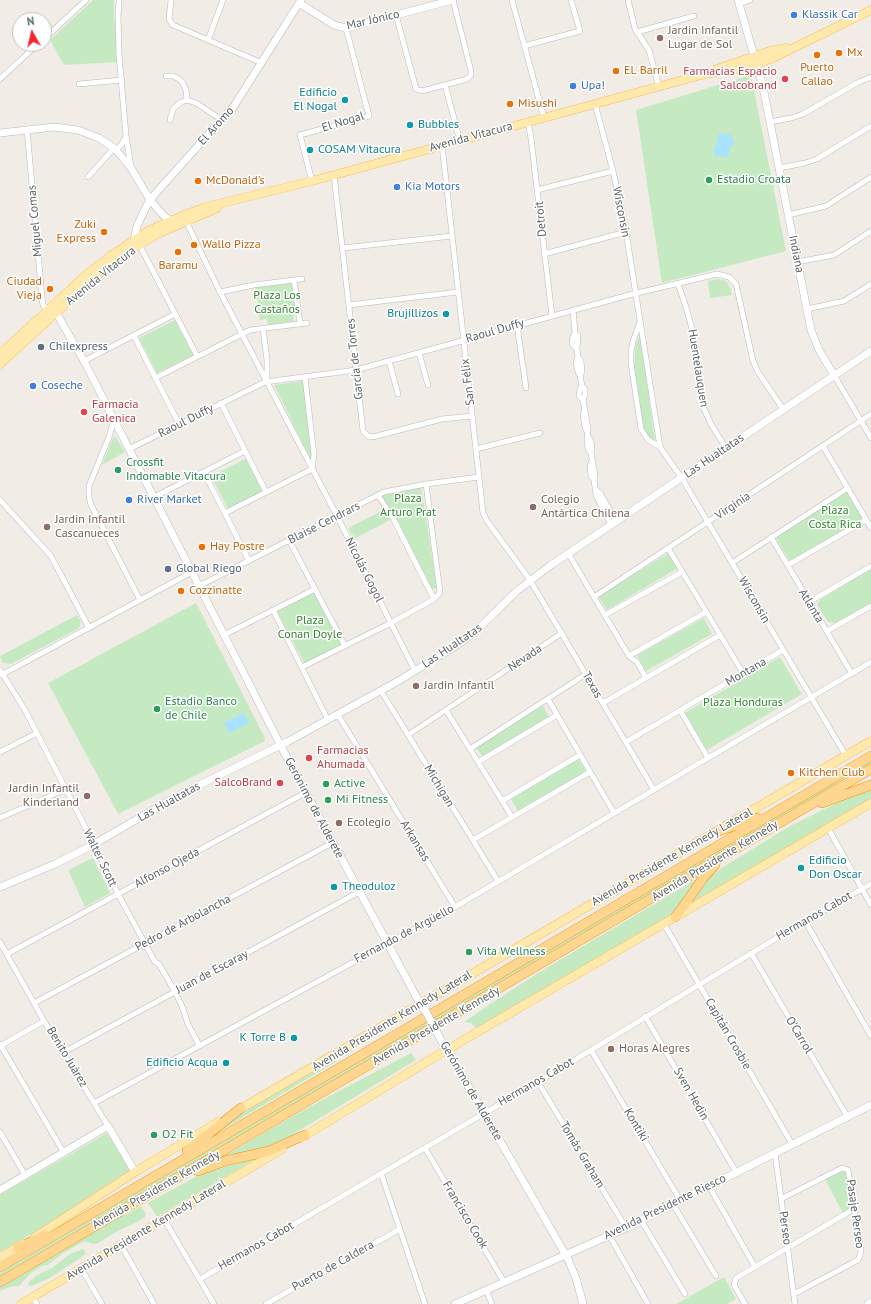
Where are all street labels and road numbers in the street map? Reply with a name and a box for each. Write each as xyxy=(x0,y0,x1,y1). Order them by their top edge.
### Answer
street label: Mar Jónico xyxy=(345,7,401,33)
street label: El Aromo xyxy=(195,104,237,148)
street label: El Nogal xyxy=(320,109,366,135)
street label: Avenida Vitacura xyxy=(428,119,514,155)
street label: Miguel Comas xyxy=(25,184,45,258)
street label: Wisconsin xyxy=(609,186,633,238)
street label: Detroit xyxy=(532,200,550,238)
street label: Indiana xyxy=(785,234,807,274)
street label: Avenida Vitacura xyxy=(63,243,139,309)
street label: Raoul Duffy xyxy=(464,316,526,346)
street label: García de Torres xyxy=(344,318,366,400)
street label: Huentelauquen xyxy=(685,328,711,408)
street label: San Félix xyxy=(458,358,478,406)
street label: Raoul Duffy xyxy=(156,401,216,441)
street label: Las Hualtatas xyxy=(681,431,747,481)
street label: Virginia xyxy=(713,489,753,523)
street label: Blaise Cendrars xyxy=(286,499,362,547)
street label: Nicolás Gogol xyxy=(342,535,386,605)
street label: Wisconsin xyxy=(735,574,773,626)
street label: Atlanta xyxy=(795,586,827,626)
street label: Las Hualtatas xyxy=(419,621,485,671)
street label: Nevada xyxy=(505,641,545,675)
street label: Montana xyxy=(723,655,769,689)
street label: Texas xyxy=(579,669,605,701)
street label: Gerónimo de Alderete xyxy=(281,755,347,861)
street label: Michigan xyxy=(421,762,457,810)
street label: Las Hualtatas xyxy=(135,779,203,825)
street label: Avenida Presidente Kennedy Lateral xyxy=(589,805,755,909)
street label: Arkansas xyxy=(397,818,433,864)
street label: Avenida Presidente Kennedy xyxy=(649,818,781,904)
street label: Walter Scott xyxy=(80,827,120,889)
street label: Alfonso Ojeda xyxy=(132,845,202,891)
street label: Hermanos Cabot xyxy=(774,889,854,943)
street label: Pedro de Arbolancha xyxy=(133,892,233,954)
street label: Fernando de Argüello xyxy=(352,902,456,966)
street label: Juan de Escaray xyxy=(173,947,251,997)
street label: Avenida Presidente Kennedy Lateral xyxy=(310,968,474,1074)
street label: Avenida Presidente Kennedy xyxy=(370,984,502,1068)
street label: Capitán Crosbie xyxy=(702,996,754,1072)
street label: O'Carrol xyxy=(782,1014,816,1056)
street label: Benito Juárez xyxy=(43,1024,91,1090)
street label: Gerónimo de Alderete xyxy=(437,1039,505,1143)
street label: Hermanos Cabot xyxy=(496,1055,576,1109)
street label: Sven Hedin xyxy=(670,1065,712,1123)
street label: Kontiki xyxy=(621,1106,651,1144)
street label: Tomás Graham xyxy=(556,1119,608,1191)
street label: Avenida Presidente Kennedy xyxy=(90,1148,222,1232)
street label: Avenida Presidente Riesco xyxy=(602,1171,728,1243)
street label: Avenida Presidente Kennedy Lateral xyxy=(64,1177,228,1283)
street label: Francisco Cook xyxy=(439,1179,491,1251)
street label: Pasaje Perseo xyxy=(843,1179,867,1249)
street label: Perseo xyxy=(776,1210,794,1246)
street label: Hermanos Cabot xyxy=(216,1219,296,1273)
street label: Puerto de Caldera xyxy=(290,1238,376,1294)

